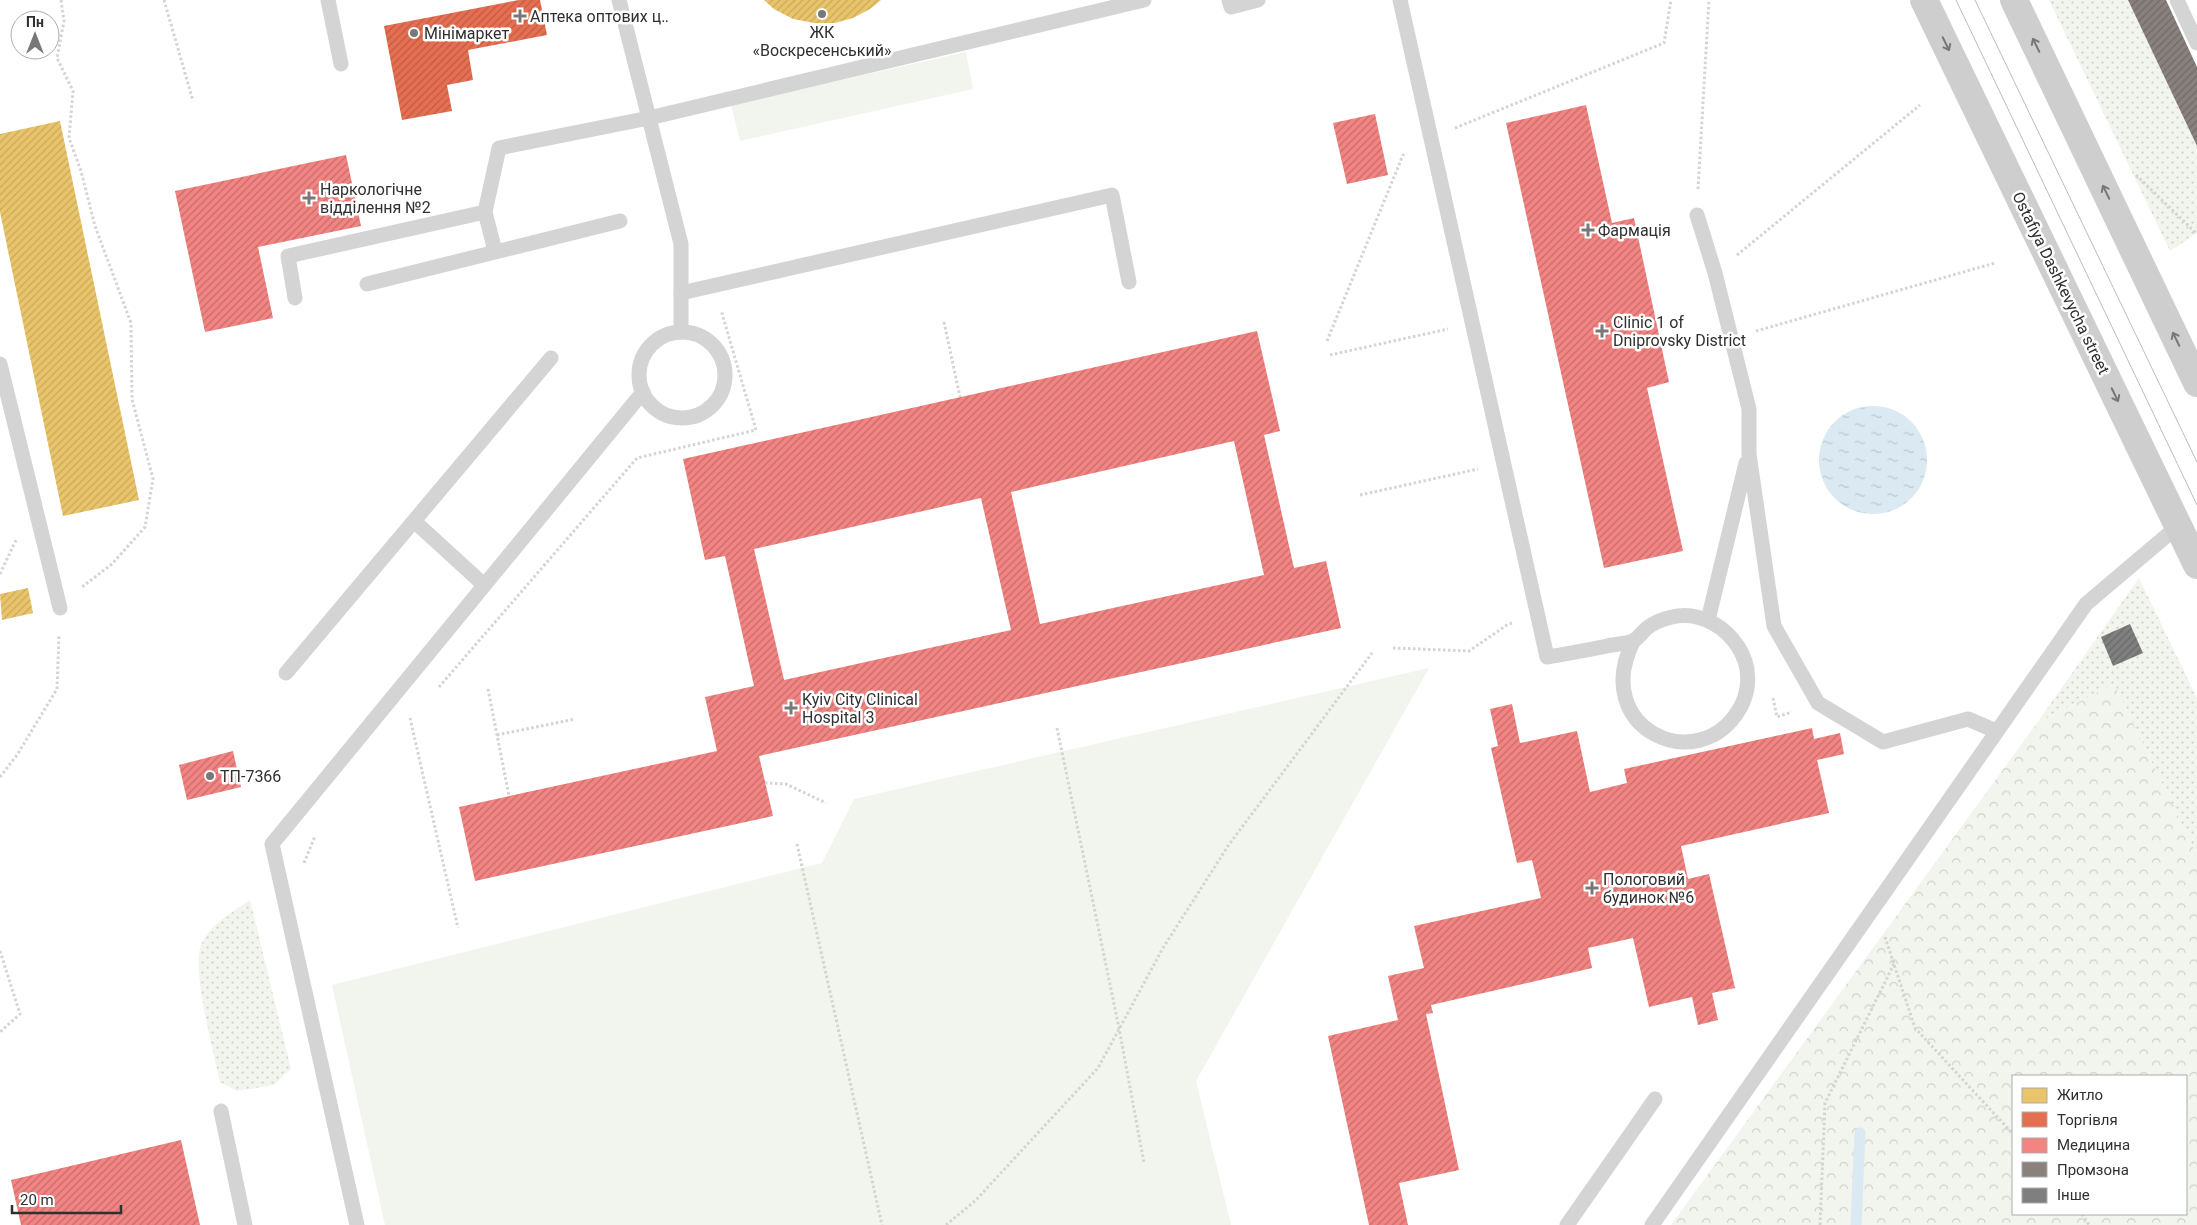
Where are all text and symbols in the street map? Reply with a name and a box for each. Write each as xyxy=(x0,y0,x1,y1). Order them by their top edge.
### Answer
place label: Аптека оптових ц‥ xyxy=(530,7,669,26)
marker: ЖК «Воскресенський» xyxy=(816,8,828,20)
north arrow xyxy=(10,10,60,60)
marker: Аптека оптових ц‥ xyxy=(514,10,526,22)
text: Пн xyxy=(26,14,44,30)
place label: ЖК «Воскресенський» xyxy=(753,23,891,60)
place label: Мінімаркет xyxy=(424,24,509,43)
marker: Мінімаркет xyxy=(408,27,420,39)
one-way arrow xyxy=(1941,36,1951,51)
one-way arrow xyxy=(2030,38,2040,53)
place label: Наркологічне відділення №2 xyxy=(320,180,431,217)
one-way arrow xyxy=(2101,185,2110,200)
street label: Ostafiya Dashkevycha street xyxy=(2008,189,2114,377)
marker: Наркологічне відділення №2 xyxy=(302,191,316,205)
place label: Фармація xyxy=(1598,221,1671,240)
marker: Фармація xyxy=(1582,224,1594,236)
place label: Clinic 1 of Dniprovsky District xyxy=(1613,313,1746,350)
marker: Clinic 1 of Dniprovsky District xyxy=(1595,324,1609,338)
one-way arrow xyxy=(2171,331,2181,346)
one-way arrow xyxy=(2111,387,2120,402)
place label: Kyiv City Clinical Hospital 3 xyxy=(802,690,918,727)
marker: Kyiv City Clinical Hospital 3 xyxy=(784,701,798,715)
place label: ТП-7366 xyxy=(220,767,281,786)
marker: ТП-7366 xyxy=(204,770,216,782)
place label: Пологовий будинок №6 xyxy=(1603,870,1694,907)
marker: Пологовий будинок №6 xyxy=(1585,881,1599,895)
legend xyxy=(2012,1075,2187,1215)
text: Житло xyxy=(2057,1086,2103,1104)
text: Торгівля xyxy=(2057,1111,2118,1129)
text: Медицина xyxy=(2057,1136,2130,1154)
text: Промзона xyxy=(2057,1161,2129,1179)
scale bar xyxy=(12,1182,121,1214)
text: Інше xyxy=(2057,1186,2090,1204)
text: 20 m xyxy=(20,1191,54,1209)

